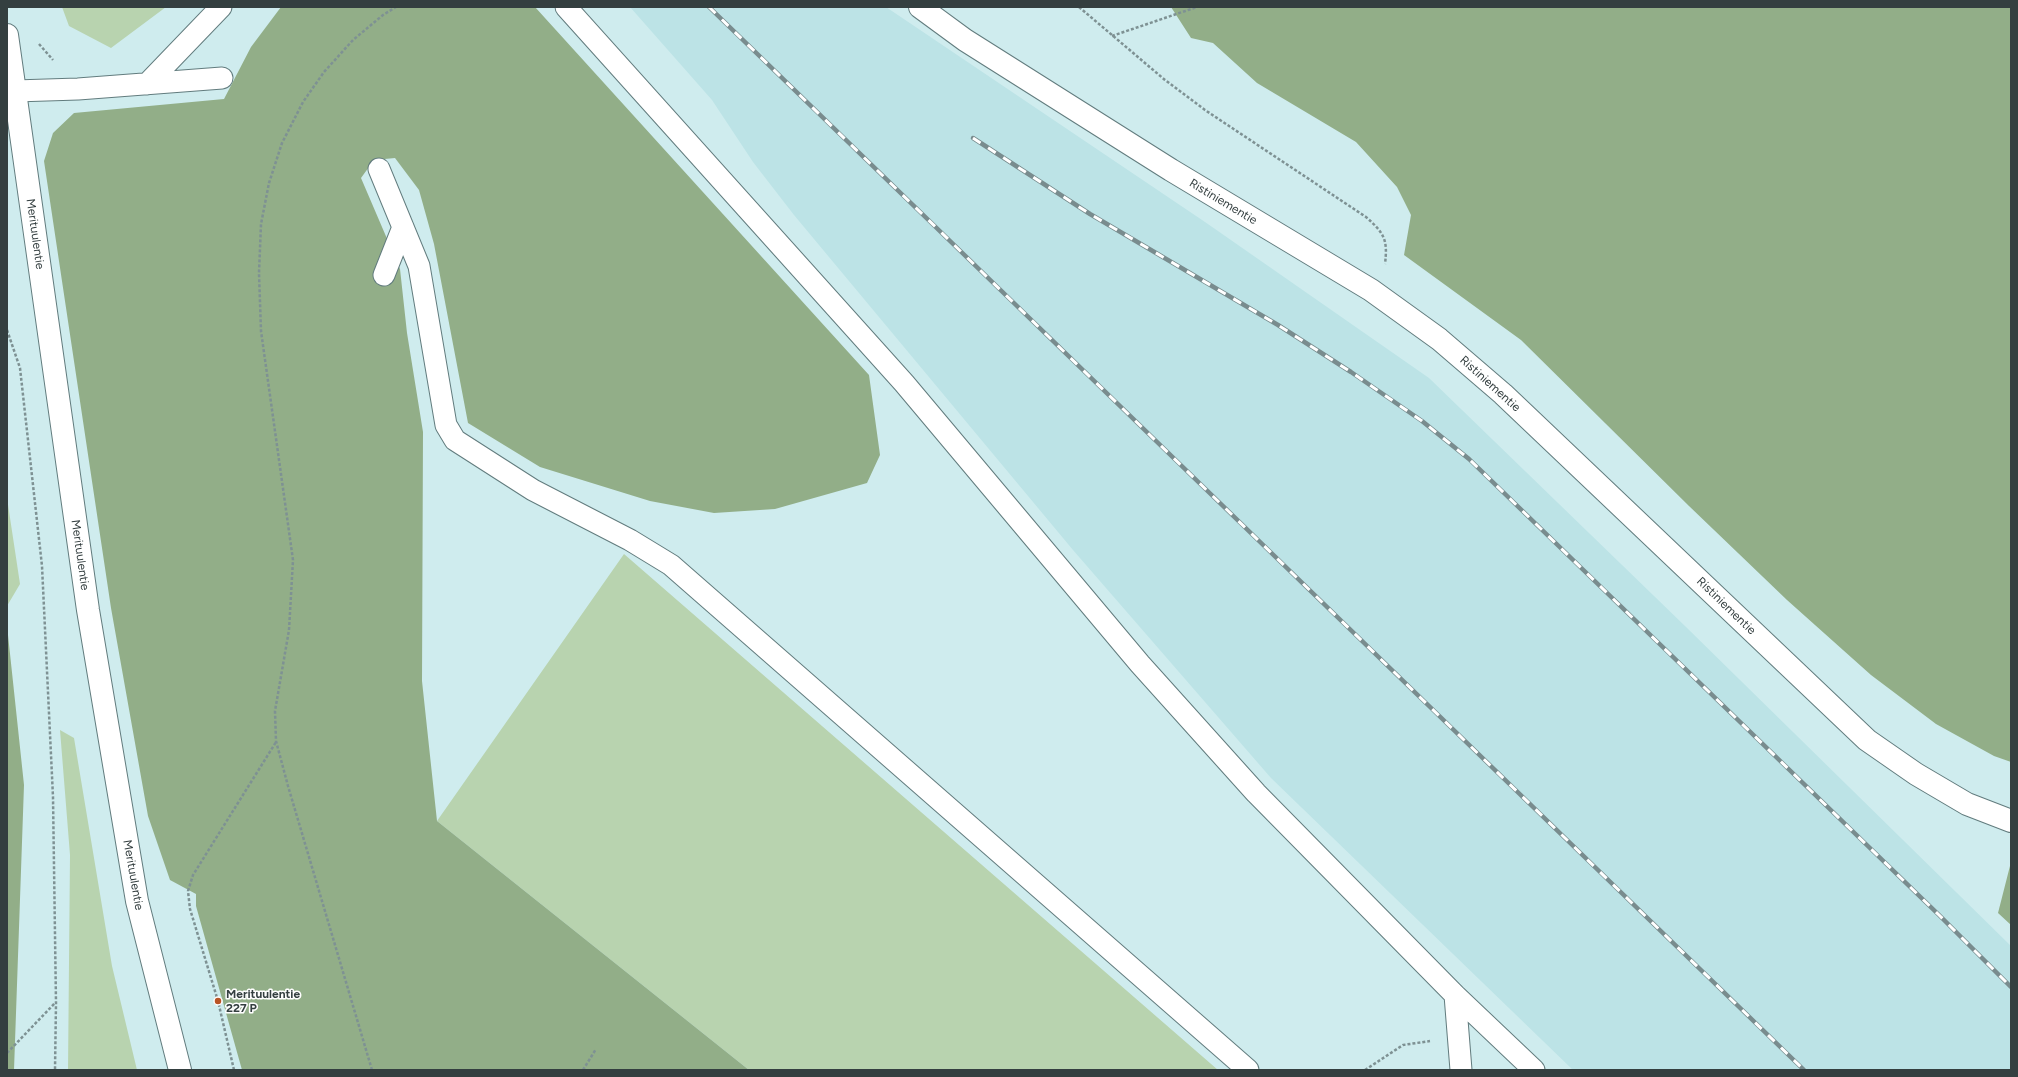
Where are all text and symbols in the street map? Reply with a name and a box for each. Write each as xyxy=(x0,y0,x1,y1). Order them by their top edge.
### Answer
street label: Ristiniementie xyxy=(1186,176,1260,228)
street label: Merituulentie xyxy=(23,198,47,270)
street label: Ristiniementie xyxy=(1457,353,1523,415)
street label: Merituulentie xyxy=(68,519,92,591)
street label: Ristiniementie xyxy=(1693,574,1759,638)
street label: Merituulentie xyxy=(120,839,146,911)
place label: Merituulentie 227 P xyxy=(226,987,300,1015)
marker: Merituulentie 227 P xyxy=(213,996,223,1006)

